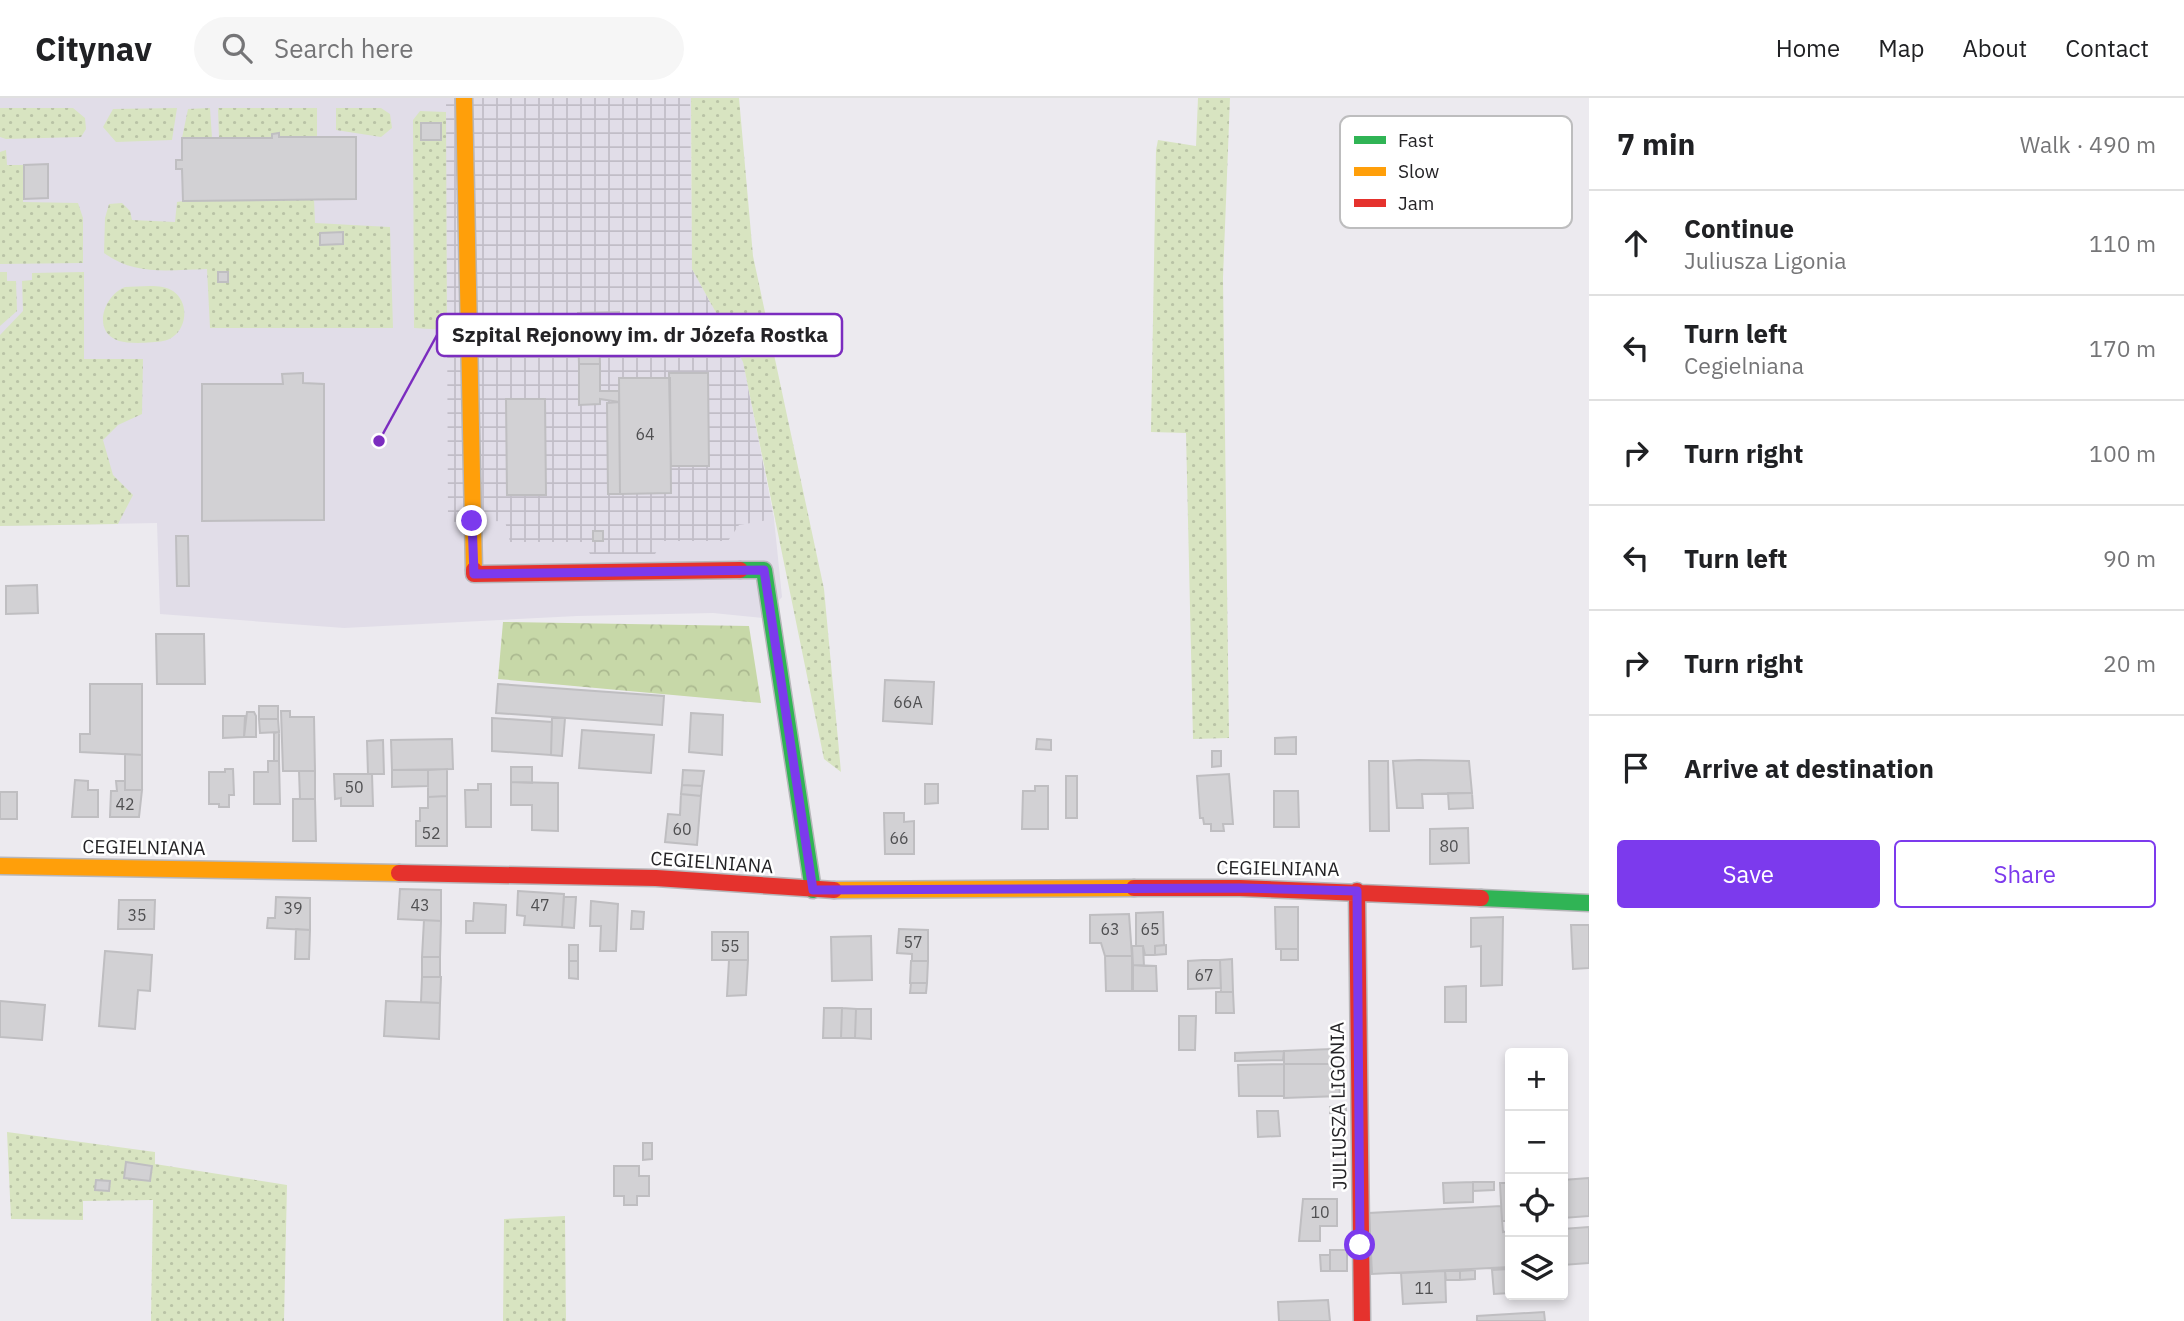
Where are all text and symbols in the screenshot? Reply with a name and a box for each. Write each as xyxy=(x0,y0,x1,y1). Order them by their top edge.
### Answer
search box xyxy=(194,17,684,80)
text: Citynav xyxy=(35,27,152,70)
icon: search xyxy=(218,29,256,67)
text: Search here xyxy=(274,31,413,65)
text: Home xyxy=(1776,32,1840,64)
text: Map xyxy=(1878,32,1924,64)
text: About xyxy=(1962,32,2027,64)
text: Contact xyxy=(2065,32,2149,64)
legend xyxy=(1340,116,1572,228)
text: 7 min xyxy=(1617,124,1695,163)
text: Fast xyxy=(1398,128,1434,152)
text: Walk · 490 m xyxy=(2020,129,2156,159)
text: Slow xyxy=(1398,159,1439,183)
text: Jam xyxy=(1398,191,1434,215)
text: Continue xyxy=(1684,211,1794,245)
icon: ahead xyxy=(1617,224,1655,262)
text: 110 m xyxy=(2089,228,2156,258)
text: Juliusza Ligonia xyxy=(1684,245,1846,275)
callout: Szpital Rejonowy im. dr Józefa Rostka xyxy=(437,314,842,356)
text: Turn left xyxy=(1684,316,1787,350)
text: Szpital Rejonowy im. dr Józefa Rostka xyxy=(452,320,828,348)
icon: left xyxy=(1617,329,1655,367)
text: 170 m xyxy=(2089,333,2156,363)
text: Cegielniana xyxy=(1684,350,1804,380)
house number: 64 xyxy=(635,424,655,444)
icon: right xyxy=(1617,434,1655,472)
text: Turn right xyxy=(1684,436,1803,470)
text: 100 m xyxy=(2089,438,2156,468)
route end xyxy=(456,505,487,536)
icon: left xyxy=(1617,539,1655,577)
text: Turn left xyxy=(1684,541,1787,575)
text: 90 m xyxy=(2103,543,2156,573)
icon: right xyxy=(1617,644,1655,682)
text: Turn right xyxy=(1684,646,1803,680)
text: 20 m xyxy=(2103,648,2156,678)
house number: 66A xyxy=(893,692,923,712)
icon: arrive xyxy=(1617,749,1655,787)
text: Arrive at destination xyxy=(1684,751,1934,785)
house number: 50 xyxy=(344,777,364,797)
house number: 42 xyxy=(115,794,135,814)
house number: 60 xyxy=(672,819,692,839)
house number: 52 xyxy=(421,823,441,843)
house number: 66 xyxy=(889,828,909,848)
street label: CEGIELNIANA xyxy=(82,834,206,860)
house number: 80 xyxy=(1439,836,1459,856)
button: Save xyxy=(1617,840,1880,908)
button: Share xyxy=(1894,840,2156,908)
street label: CEGIELNIANA xyxy=(650,846,774,878)
street label: CEGIELNIANA xyxy=(1216,855,1340,881)
house number: 43 xyxy=(410,895,430,915)
house number: 47 xyxy=(530,895,550,915)
house number: 39 xyxy=(283,898,303,918)
house number: 35 xyxy=(127,905,147,925)
house number: 63 xyxy=(1100,919,1120,939)
house number: 65 xyxy=(1140,919,1160,939)
house number: 57 xyxy=(903,932,923,952)
house number: 55 xyxy=(720,936,740,956)
house number: 67 xyxy=(1194,965,1214,985)
street label: JULIUSZA LIGONIA xyxy=(1325,1022,1351,1190)
map controls xyxy=(1505,1048,1568,1300)
button: + xyxy=(1505,1048,1568,1111)
button: − xyxy=(1505,1111,1568,1174)
button: locate xyxy=(1505,1174,1568,1237)
house number: 10 xyxy=(1310,1202,1330,1222)
route start xyxy=(1344,1229,1375,1260)
button: layers xyxy=(1505,1237,1568,1300)
house number: 11 xyxy=(1414,1278,1434,1298)

